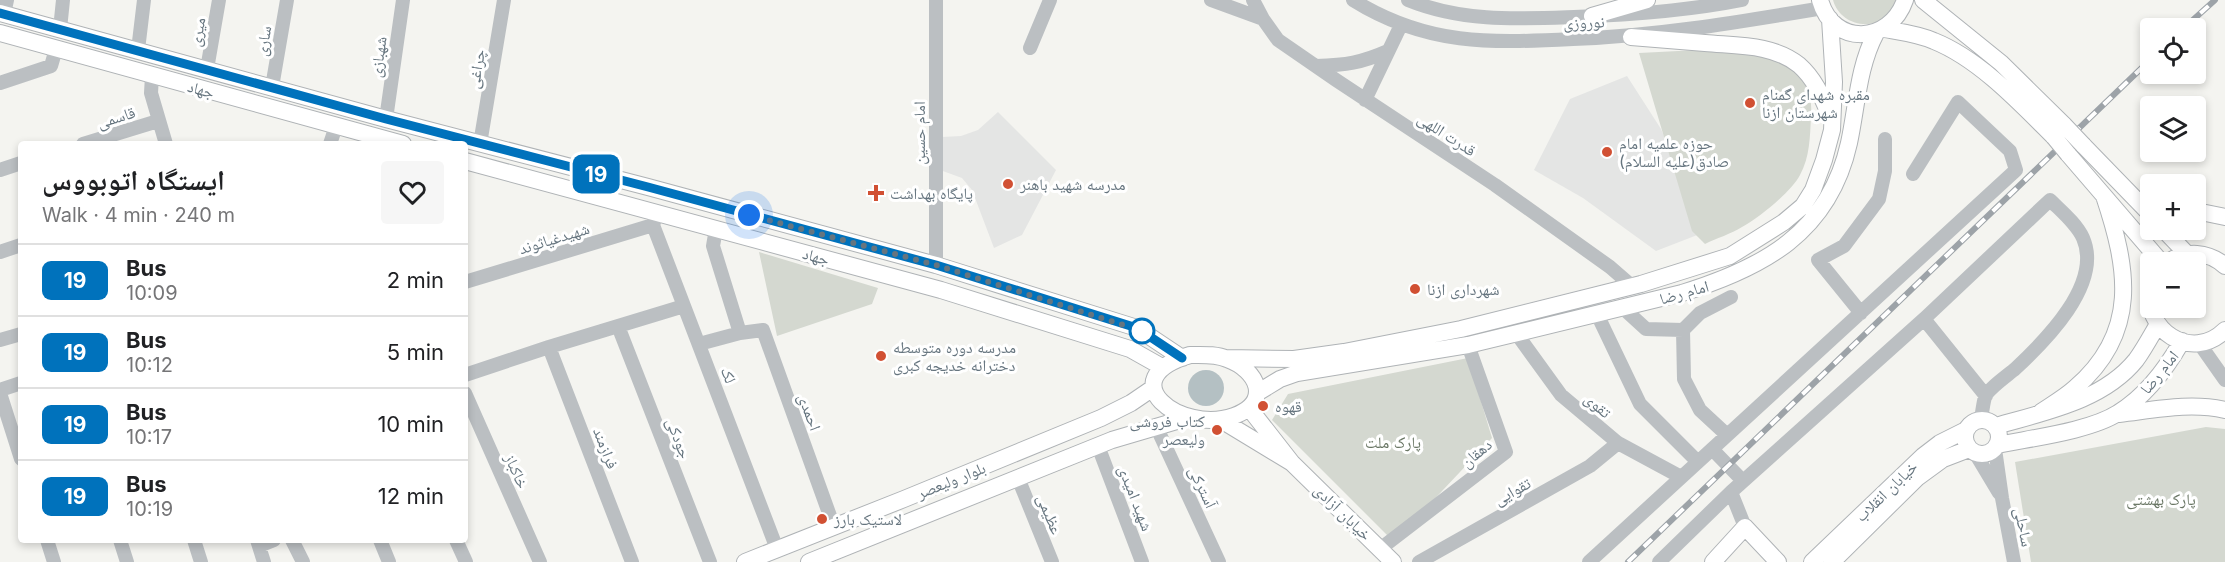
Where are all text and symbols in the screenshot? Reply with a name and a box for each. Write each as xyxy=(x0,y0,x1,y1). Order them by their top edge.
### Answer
street label: نوروزی xyxy=(1563,11,1605,34)
street label: میری xyxy=(185,16,210,48)
map controls xyxy=(2140,18,2206,318)
button: locate xyxy=(2140,18,2206,84)
street label: ساری xyxy=(251,24,276,58)
street label: شهبازی xyxy=(365,35,392,79)
street label: چراغی xyxy=(463,48,490,90)
street label: جهاد xyxy=(185,76,217,102)
place label: مقبره شهدای گمنام شهرستان ازنا xyxy=(1762,84,1870,123)
marker: مقبره شهدای گمنام شهرستان ازنا xyxy=(1743,96,1757,110)
button: layers xyxy=(2140,96,2206,162)
street label: امام حسین xyxy=(909,101,930,165)
street label: قاسمی xyxy=(94,102,138,133)
street label: قدرت اللهی xyxy=(1414,108,1480,161)
place label: حوزه علمیه امام صادق(علیه السلام) xyxy=(1619,133,1729,172)
marker: حوزه علمیه امام صادق(علیه السلام) xyxy=(1600,145,1614,159)
line badge: 19 xyxy=(569,154,623,194)
button: heart xyxy=(381,161,444,224)
text: 19 xyxy=(585,162,607,187)
text: ایستگاه اتوبووس xyxy=(42,163,225,197)
place label: مدرسه شهید باهنر xyxy=(1019,174,1126,194)
button: + xyxy=(2140,174,2206,240)
marker: مدرسه شهید باهنر xyxy=(1001,177,1015,191)
place label: پایگاه بهداشت xyxy=(890,183,973,203)
marker: پایگاه بهداشت xyxy=(867,184,885,202)
your location xyxy=(734,200,764,230)
text: Walk · 4 min · 240 m xyxy=(42,203,235,227)
street label: شهید‌غیاثوند xyxy=(516,218,592,258)
street label: جهاد xyxy=(800,243,832,269)
button: − xyxy=(2140,252,2206,318)
text: Bus xyxy=(126,255,167,281)
text: 2 min xyxy=(387,267,444,293)
text: 19 xyxy=(64,268,86,293)
street label: امام رضا xyxy=(1657,275,1711,310)
place label: شهرداری ازنا xyxy=(1427,279,1500,300)
text: 10:09 xyxy=(126,281,178,305)
marker: شهرداری ازنا xyxy=(1408,282,1422,296)
unlabelled marker xyxy=(1129,318,1155,344)
text: Bus xyxy=(126,327,167,353)
place label: مدرسه دوره متوسطه دخترانه خدیجه کبری xyxy=(893,337,1016,376)
text: 5 min xyxy=(387,339,444,365)
text: 19 xyxy=(64,340,86,365)
street label: امام رضا xyxy=(2135,346,2183,398)
marker: مدرسه دوره متوسطه دخترانه خدیجه کبری xyxy=(874,349,888,363)
text: 10:12 xyxy=(126,353,173,377)
street label: لک xyxy=(717,364,741,386)
street label: تقوی xyxy=(1580,388,1616,423)
street label: احمدی xyxy=(793,391,826,434)
place label: قهوه xyxy=(1275,396,1302,416)
text: Bus xyxy=(126,399,167,425)
marker: قهوه xyxy=(1256,399,1270,413)
text: 10 min xyxy=(377,411,444,437)
place label: کتاب فروشی ولیعصر xyxy=(1130,411,1205,449)
text: 19 xyxy=(64,412,86,437)
street label: جودکی xyxy=(661,415,696,462)
marker: کتاب فروشی ولیعصر xyxy=(1210,423,1224,437)
street label: فرازمند xyxy=(589,424,623,472)
text: 10:17 xyxy=(126,425,172,449)
park label: پارک ملت xyxy=(1365,432,1421,452)
street label: دهقان xyxy=(1456,434,1496,472)
street label: خاکباز xyxy=(500,450,533,491)
street label: خیابان انقلاب xyxy=(1851,456,1922,526)
street label: بلوار ولیعصر xyxy=(913,457,988,503)
street label: شهید امیدی xyxy=(1113,462,1158,534)
street label: آسترکی xyxy=(1184,463,1222,513)
text: Bus xyxy=(126,471,167,497)
street label: تقوایی xyxy=(1490,473,1535,510)
street label: خیابان آزادی xyxy=(1309,480,1376,545)
text: 12 min xyxy=(378,483,444,509)
text: 19 xyxy=(64,484,86,509)
park label: پارک بهشتی xyxy=(2126,489,2196,510)
street label: عظیمی xyxy=(1032,491,1067,537)
text: 10:19 xyxy=(126,497,173,521)
street label: ساحلی xyxy=(2009,506,2038,549)
place label: لاستیک بارز xyxy=(833,509,902,529)
marker: لاستیک بارز xyxy=(815,512,829,526)

